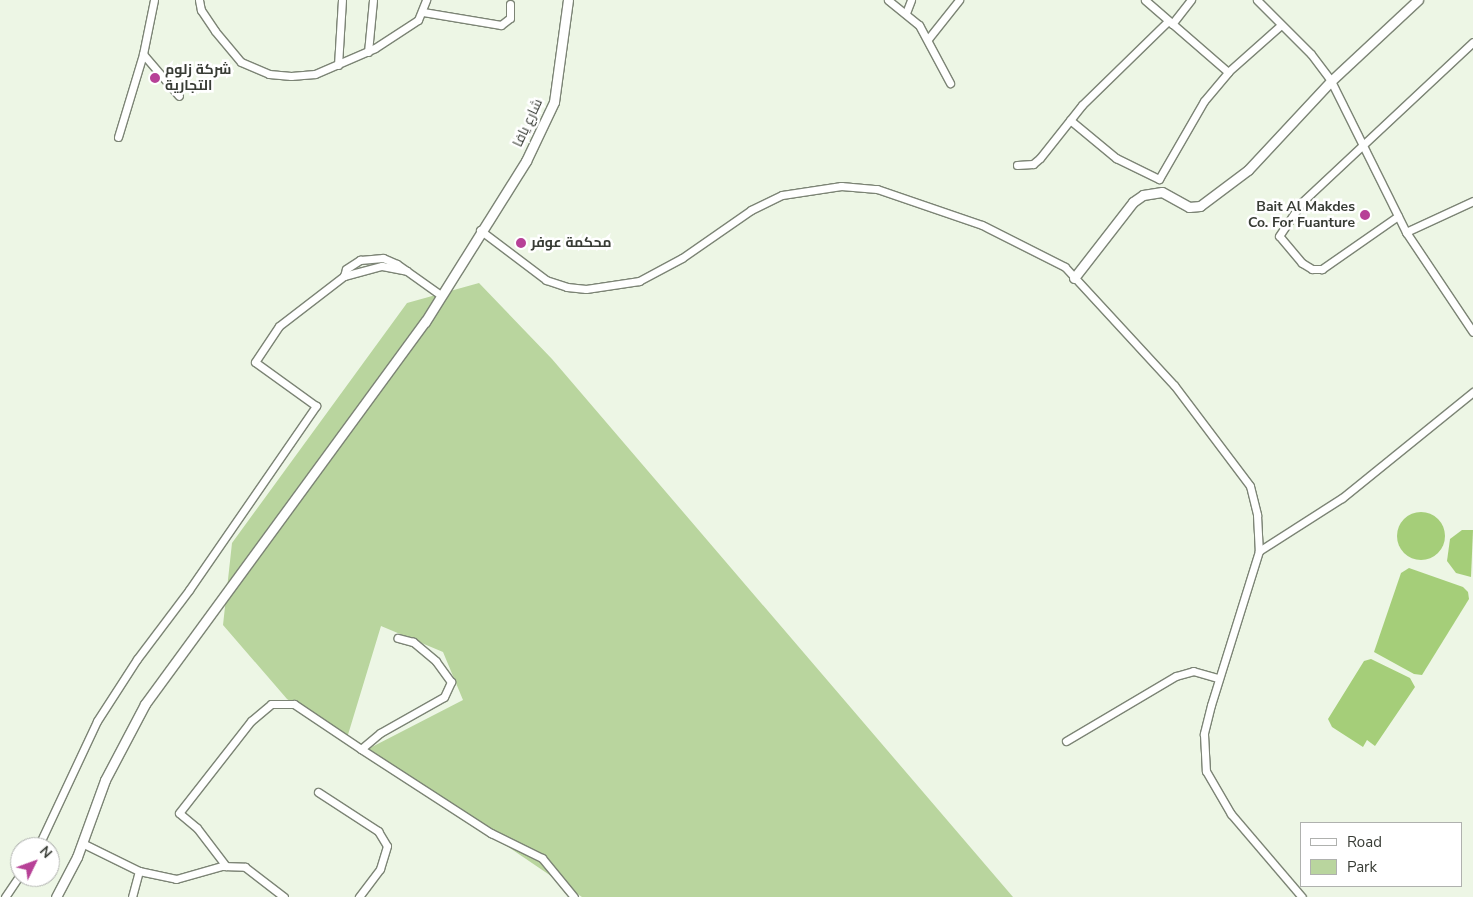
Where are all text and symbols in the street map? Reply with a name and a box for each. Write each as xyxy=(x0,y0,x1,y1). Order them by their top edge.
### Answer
place label: شركة زلوم التجارية xyxy=(165,62,231,94)
marker: شركة زلوم التجارية xyxy=(149,72,161,84)
street label: شارع يافا xyxy=(510,96,546,150)
place label: Bait Al Makdes Co. For Fuanture xyxy=(1248,199,1355,232)
marker: Bait Al Makdes Co. For Fuanture xyxy=(1359,209,1371,221)
place label: محكمة عوفر xyxy=(531,235,612,251)
marker: محكمة عوفر xyxy=(515,237,527,249)
legend xyxy=(1300,822,1463,887)
text: Road xyxy=(1347,832,1382,852)
north arrow xyxy=(10,837,60,887)
text: N xyxy=(35,842,56,863)
text: Park xyxy=(1347,857,1377,877)

